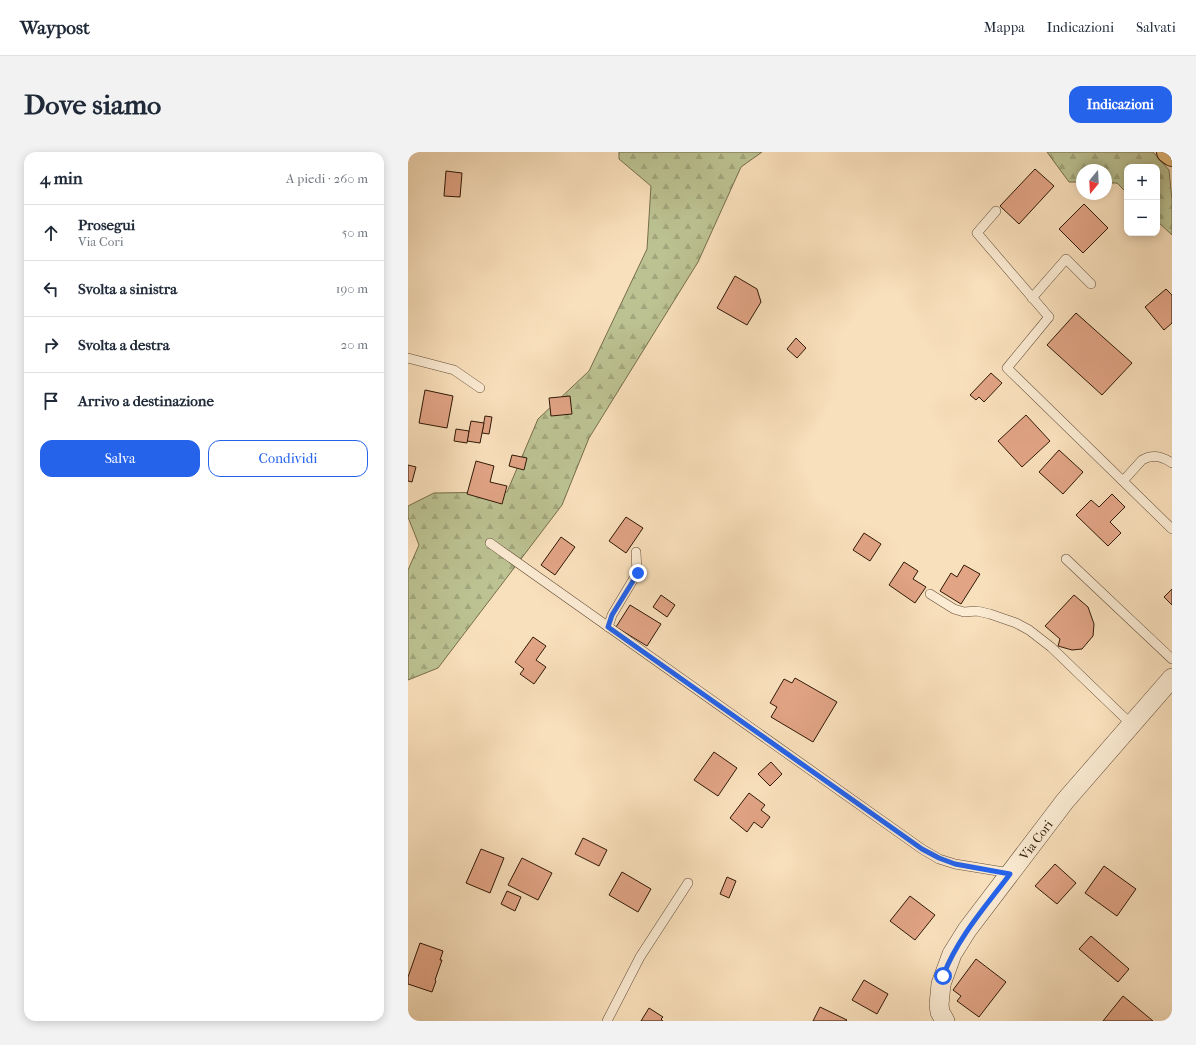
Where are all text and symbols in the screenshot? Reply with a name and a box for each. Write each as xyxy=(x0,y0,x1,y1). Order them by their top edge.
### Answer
text: Waypost xyxy=(20,17,90,39)
text: Mappa xyxy=(984,19,1025,36)
text: Indicazioni xyxy=(1047,19,1114,36)
text: Salvati xyxy=(1136,19,1176,36)
button: Indicazioni xyxy=(1069,86,1172,123)
text: Dove siamo xyxy=(24,88,161,121)
north arrow xyxy=(1076,164,1112,200)
map controls xyxy=(1124,164,1160,236)
button: + xyxy=(1124,164,1160,200)
text: 4 min xyxy=(40,168,83,188)
text: A piedi · 260 m xyxy=(286,171,368,186)
button: − xyxy=(1124,200,1160,236)
text: Prosegui xyxy=(78,216,135,234)
icon: ahead xyxy=(40,222,62,244)
text: 50 m xyxy=(342,225,368,240)
text: Via Cori xyxy=(78,234,124,249)
icon: left xyxy=(40,278,62,300)
text: Svolta a sinistra xyxy=(78,280,177,298)
text: 190 m xyxy=(336,281,368,296)
icon: right xyxy=(40,334,62,356)
text: Svolta a destra xyxy=(78,336,170,354)
text: 20 m xyxy=(341,337,368,352)
icon: arrive xyxy=(40,390,62,412)
text: Arrivo a destinazione xyxy=(78,392,214,410)
button: Salva xyxy=(40,440,200,477)
button: Condividi xyxy=(208,440,368,477)
route end xyxy=(629,564,647,582)
street label: Via Cori xyxy=(1016,817,1056,864)
route start xyxy=(934,967,952,985)

